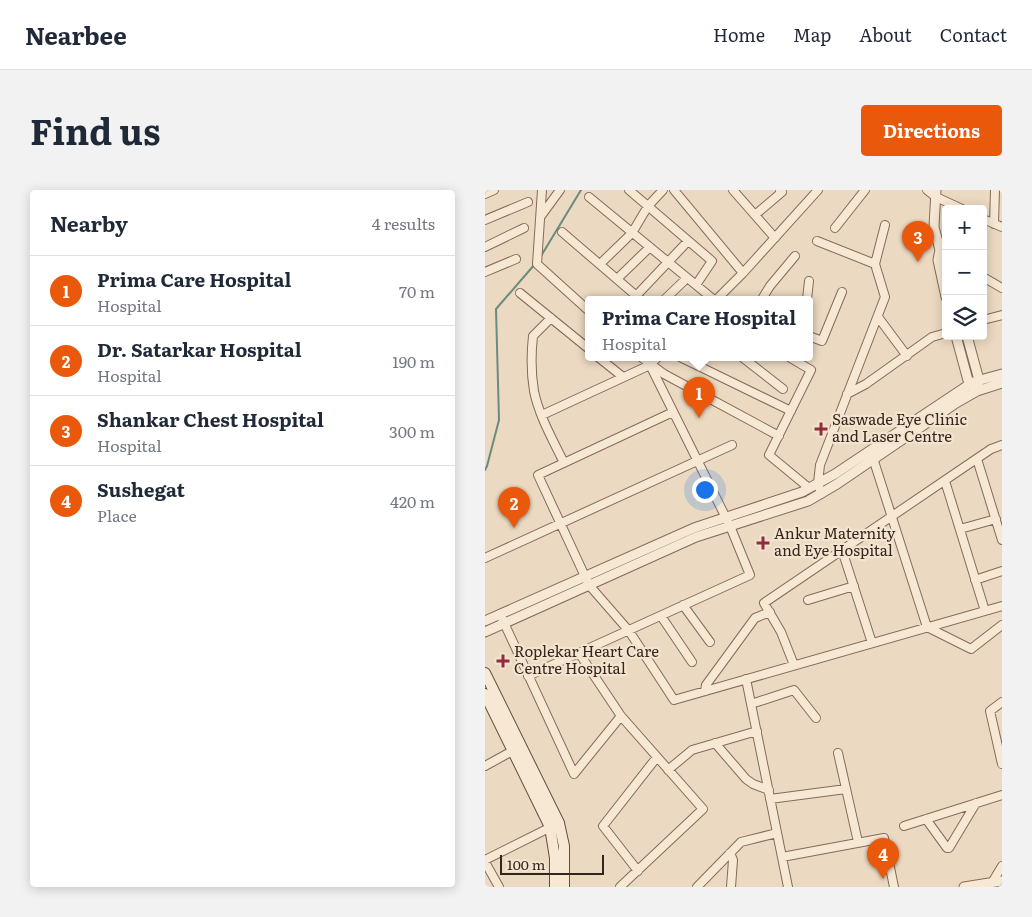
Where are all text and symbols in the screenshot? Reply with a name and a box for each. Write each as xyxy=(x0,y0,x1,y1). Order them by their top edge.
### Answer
text: Nearbee xyxy=(25,17,127,52)
text: Home xyxy=(713,21,765,48)
text: Map xyxy=(793,21,831,48)
text: About xyxy=(859,21,912,48)
text: Contact xyxy=(940,21,1007,48)
text: Find us xyxy=(30,104,160,156)
button: Directions xyxy=(861,105,1002,156)
map controls xyxy=(942,205,987,340)
button: + xyxy=(942,205,987,250)
text: Nearby xyxy=(50,207,128,238)
text: 4 results xyxy=(372,211,435,235)
pin: 3 xyxy=(902,221,934,262)
button: − xyxy=(942,250,987,295)
text: Prima Care Hospital xyxy=(97,265,291,293)
text: 1 xyxy=(63,279,69,303)
text: 70 m xyxy=(399,279,435,303)
text: Hospital xyxy=(97,293,162,317)
button: layers xyxy=(942,295,987,340)
popup xyxy=(585,296,813,361)
text: Prima Care Hospital xyxy=(602,303,796,331)
text: Hospital xyxy=(602,331,667,355)
text: Dr. Satarkar Hospital xyxy=(97,335,302,363)
text: 2 xyxy=(62,349,70,373)
text: 190 m xyxy=(392,349,435,373)
text: Hospital xyxy=(97,363,162,387)
pin: 1 xyxy=(683,377,715,418)
text: Shankar Chest Hospital xyxy=(97,405,324,433)
place label: Saswade Eye Clinic and Laser Centre xyxy=(832,407,968,447)
text: 3 xyxy=(62,419,70,443)
text: 300 m xyxy=(389,419,435,443)
marker: Saswade Eye Clinic and Laser Centre xyxy=(814,422,828,436)
text: Hospital xyxy=(97,433,162,457)
text: Sushegat xyxy=(97,475,185,503)
your location xyxy=(692,477,718,503)
pin: 2 xyxy=(498,487,530,528)
text: 4 xyxy=(61,489,71,513)
text: 420 m xyxy=(390,489,435,513)
text: Place xyxy=(97,503,137,527)
place label: Ankur Maternity and Eye Hospital xyxy=(774,521,896,561)
marker: Ankur Maternity and Eye Hospital xyxy=(756,536,770,550)
place label: Roplekar Heart Care Centre Hospital xyxy=(514,639,659,679)
marker: Roplekar Heart Care Centre Hospital xyxy=(496,654,510,668)
pin: 4 xyxy=(867,838,899,879)
scale bar xyxy=(500,852,604,875)
text: 100 m xyxy=(507,854,545,874)

